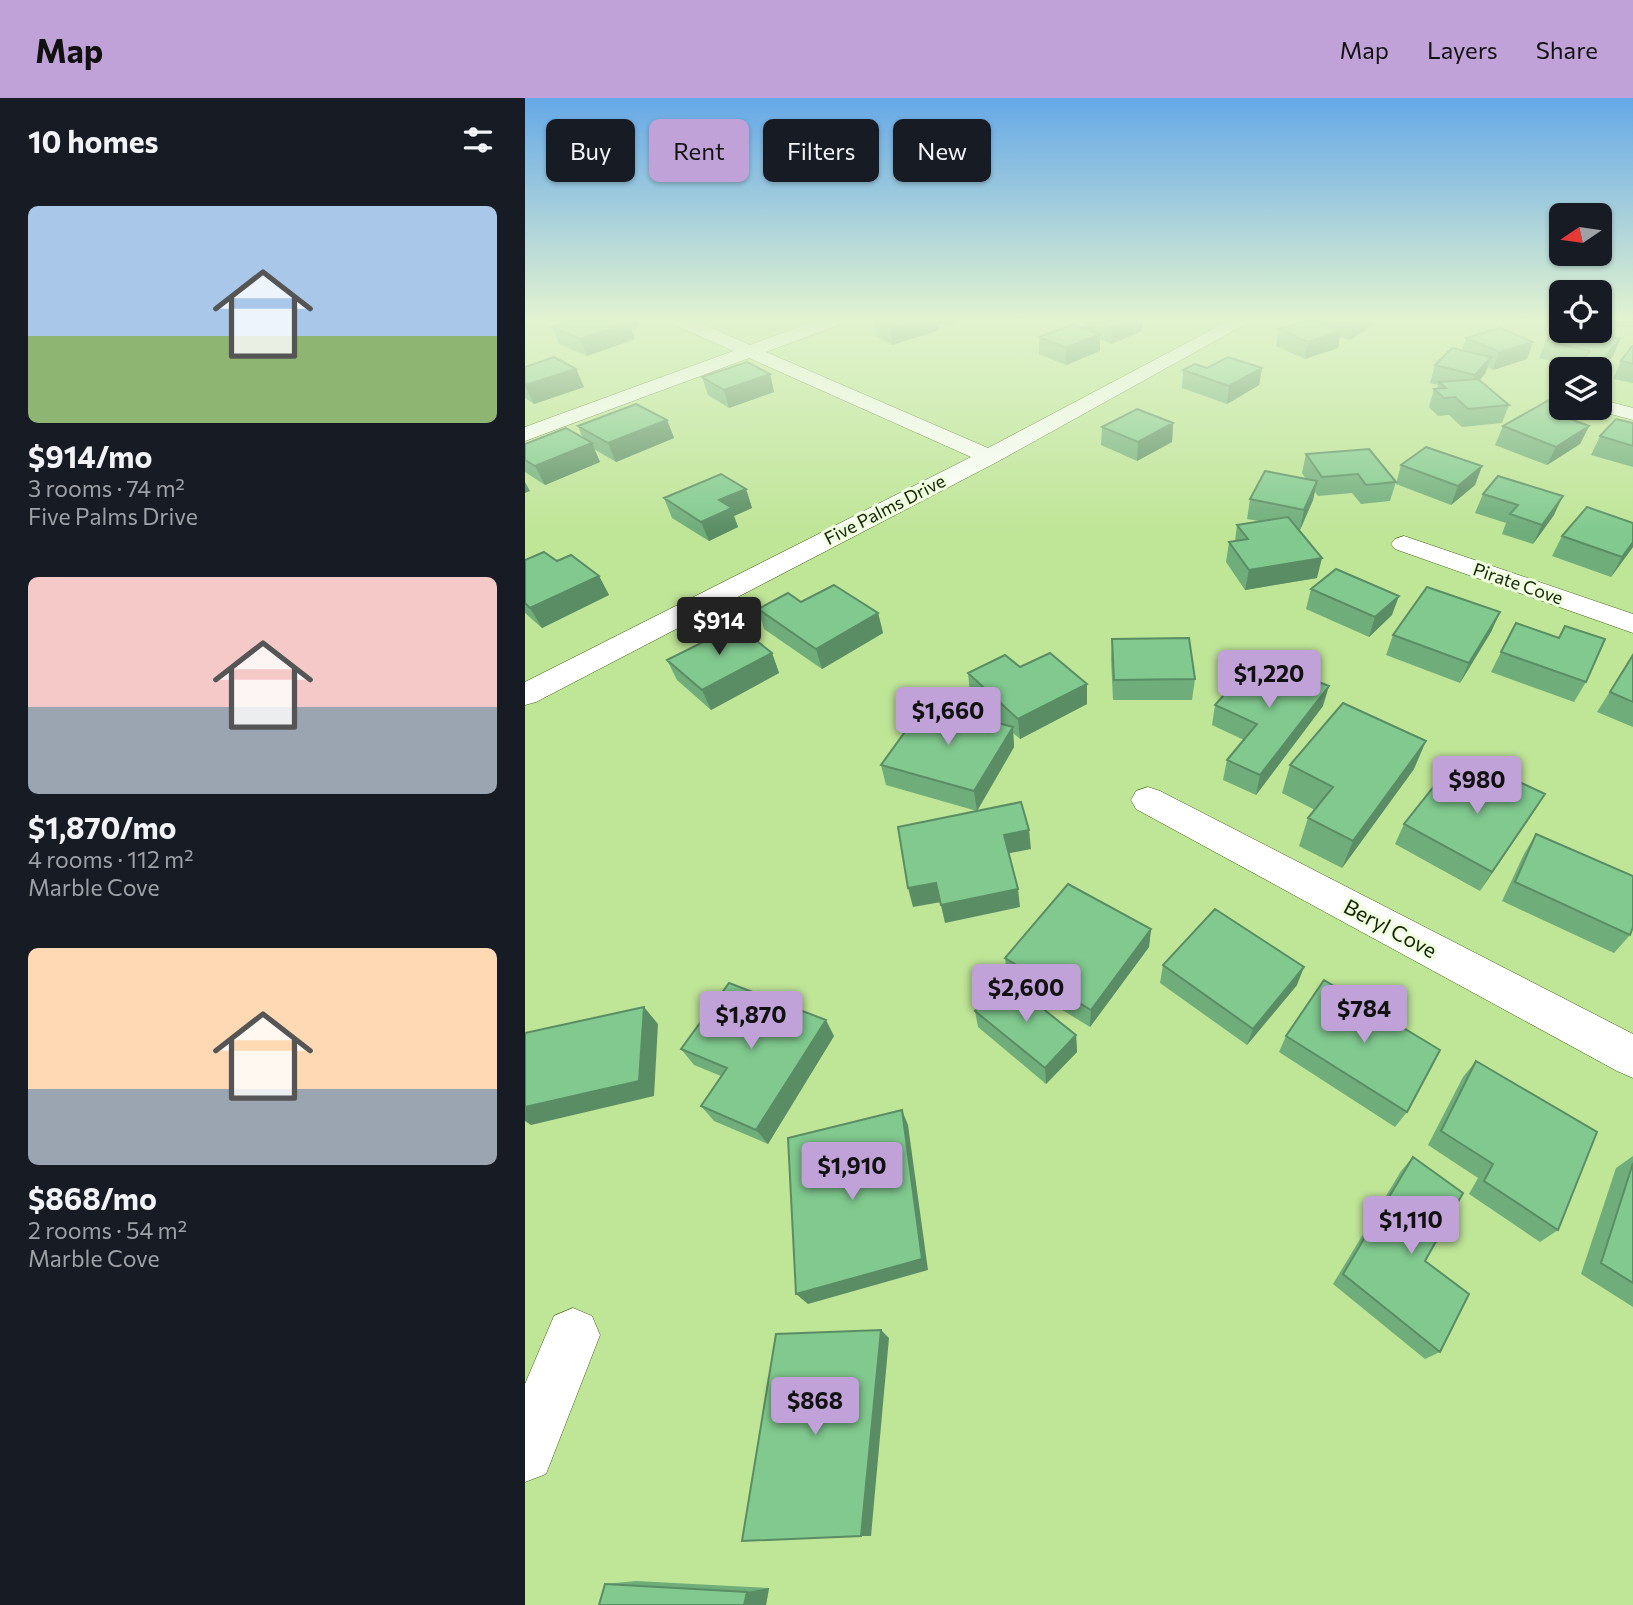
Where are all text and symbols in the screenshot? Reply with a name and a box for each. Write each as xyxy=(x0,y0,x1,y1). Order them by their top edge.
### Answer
text: Map xyxy=(35,29,103,70)
text: Map xyxy=(1340,35,1389,64)
text: Layers xyxy=(1427,35,1498,64)
text: Share xyxy=(1536,35,1598,64)
chip: Buy xyxy=(546,119,635,182)
chip: Rent xyxy=(649,119,749,182)
chip: Filters xyxy=(763,119,879,182)
chip: New xyxy=(893,119,991,182)
icon: filters xyxy=(459,121,497,159)
text: 10 homes xyxy=(28,122,158,159)
north arrow xyxy=(1549,203,1612,266)
map controls xyxy=(1549,203,1612,420)
icon: home xyxy=(200,251,326,377)
button: locate xyxy=(1549,280,1612,343)
button: layers xyxy=(1549,357,1612,420)
text: $914/mo xyxy=(28,437,152,474)
street label: Five Palms Drive xyxy=(820,469,949,549)
text: 3 rooms · 74 m² xyxy=(28,474,185,502)
text: Five Palms Drive xyxy=(28,502,198,530)
street label: Pirate Cove xyxy=(1470,557,1566,609)
pin: $914 xyxy=(678,598,760,657)
text: $914 xyxy=(693,606,745,634)
icon: home xyxy=(200,622,326,748)
pin: $1,220 xyxy=(1212,650,1326,710)
text: $1,220 xyxy=(1234,659,1304,687)
pin: $1,660 xyxy=(891,688,1005,747)
text: $1,660 xyxy=(912,696,984,724)
pin: $980 xyxy=(1436,756,1518,816)
text: $980 xyxy=(1449,765,1505,793)
text: $1,870/mo xyxy=(28,808,177,845)
text: 4 rooms · 112 m² xyxy=(28,845,193,873)
text: Marble Cove xyxy=(28,873,160,901)
street label: Beryl Cove xyxy=(1340,893,1441,962)
pin: $2,600 xyxy=(969,964,1083,1024)
text: $2,600 xyxy=(988,973,1064,1001)
pin: $784 xyxy=(1323,986,1405,1045)
pin: $1,870 xyxy=(694,992,808,1051)
icon: home xyxy=(200,993,326,1119)
text: $784 xyxy=(1337,994,1391,1022)
text: $1,870 xyxy=(716,1000,786,1028)
pin: $1,910 xyxy=(795,1142,909,1202)
text: $1,910 xyxy=(818,1151,886,1179)
text: $868/mo xyxy=(28,1179,157,1216)
pin: $1,110 xyxy=(1354,1196,1468,1256)
text: $1,110 xyxy=(1379,1205,1443,1233)
text: 2 rooms · 54 m² xyxy=(28,1216,187,1244)
text: Marble Cove xyxy=(28,1244,160,1272)
pin: $868 xyxy=(774,1378,856,1437)
text: $868 xyxy=(787,1386,843,1414)

